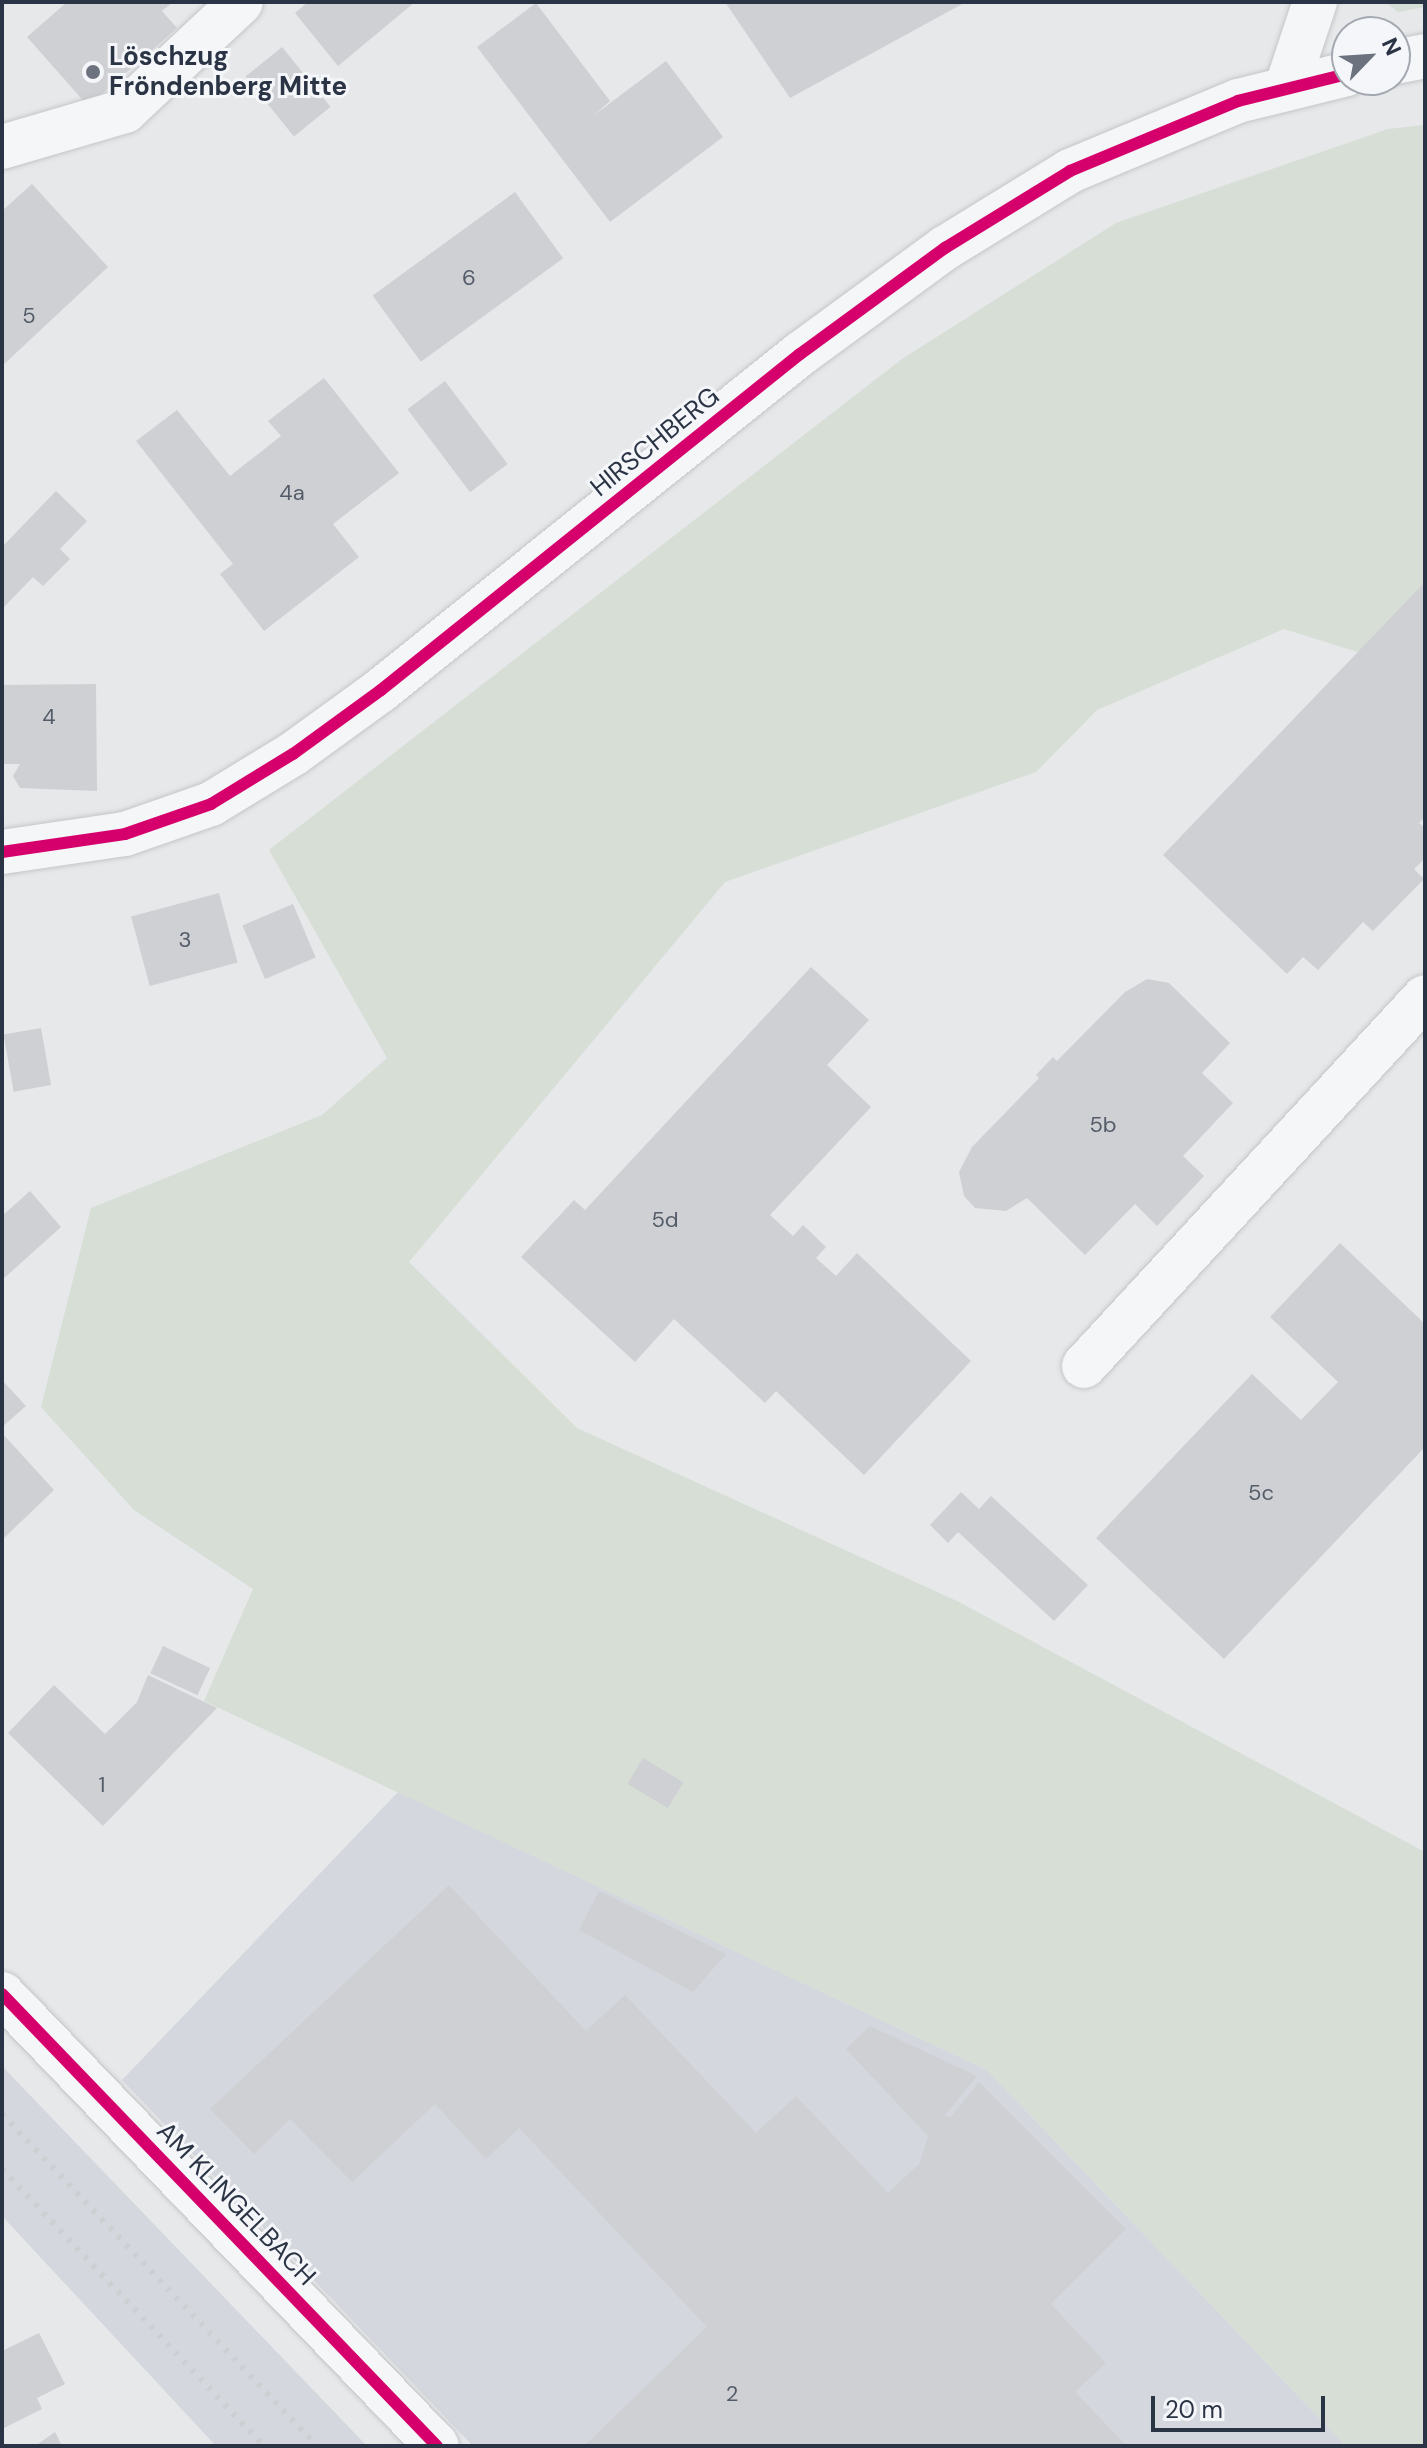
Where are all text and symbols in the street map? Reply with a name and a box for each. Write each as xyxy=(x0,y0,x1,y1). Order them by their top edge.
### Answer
north arrow xyxy=(1331,16,1411,96)
text: N xyxy=(1375,33,1408,60)
place label: Löschzug Fröndenberg Mitte xyxy=(109,41,347,102)
marker: Löschzug Fröndenberg Mitte xyxy=(84,63,102,81)
house number: 6 xyxy=(462,265,476,291)
house number: 5 xyxy=(22,303,36,329)
street label: HIRSCHBERG xyxy=(584,381,726,503)
house number: 4a xyxy=(279,480,305,506)
house number: 4 xyxy=(42,704,56,730)
house number: 3 xyxy=(178,927,192,953)
house number: 5b xyxy=(1089,1112,1117,1138)
house number: 5d xyxy=(651,1207,679,1233)
house number: 5c xyxy=(1248,1480,1274,1506)
house number: 1 xyxy=(99,1772,105,1798)
street label: AM KLINGELBACH xyxy=(150,2116,322,2292)
scale bar xyxy=(1155,2380,1329,2430)
house number: 2 xyxy=(726,2381,738,2407)
text: 20 m xyxy=(1165,2394,1223,2425)

